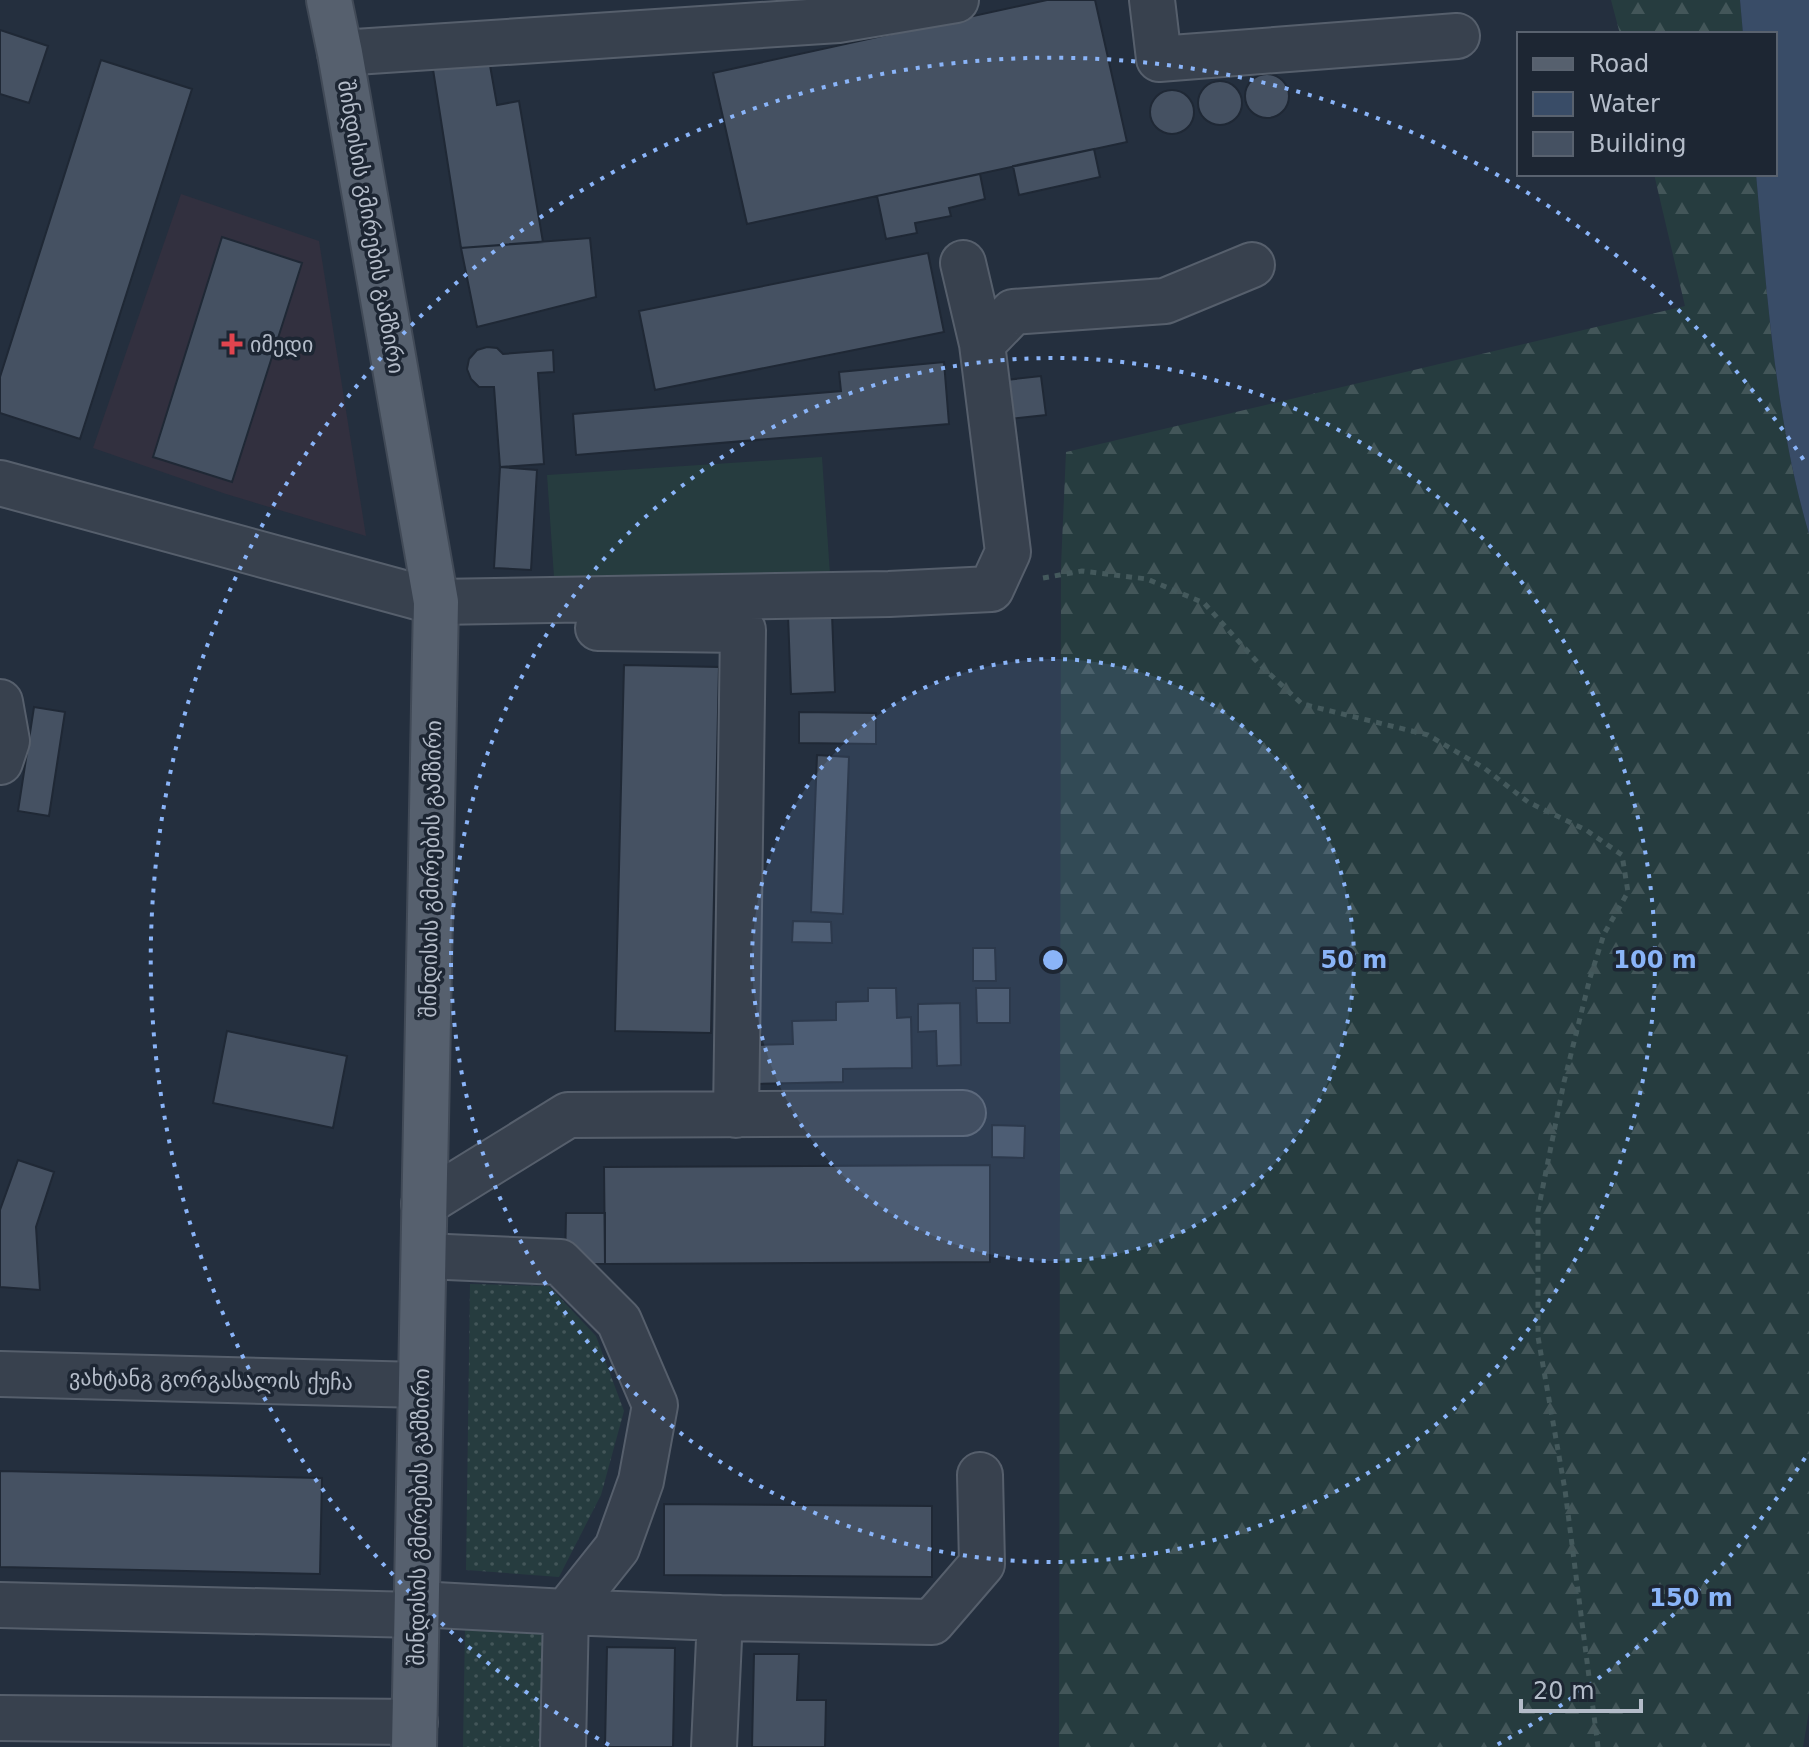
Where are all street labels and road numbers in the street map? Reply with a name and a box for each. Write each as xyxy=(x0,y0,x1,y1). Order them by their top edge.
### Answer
street label: შინდისის გმირების გამზირი xyxy=(333,78,409,376)
street label: შინდისის გმირების გამზირი xyxy=(416,720,446,1018)
street label: ვახტანგ გორგასალის ქუჩა xyxy=(69,1365,353,1395)
street label: შინდისის გმირების გამზირი xyxy=(404,1368,434,1666)

